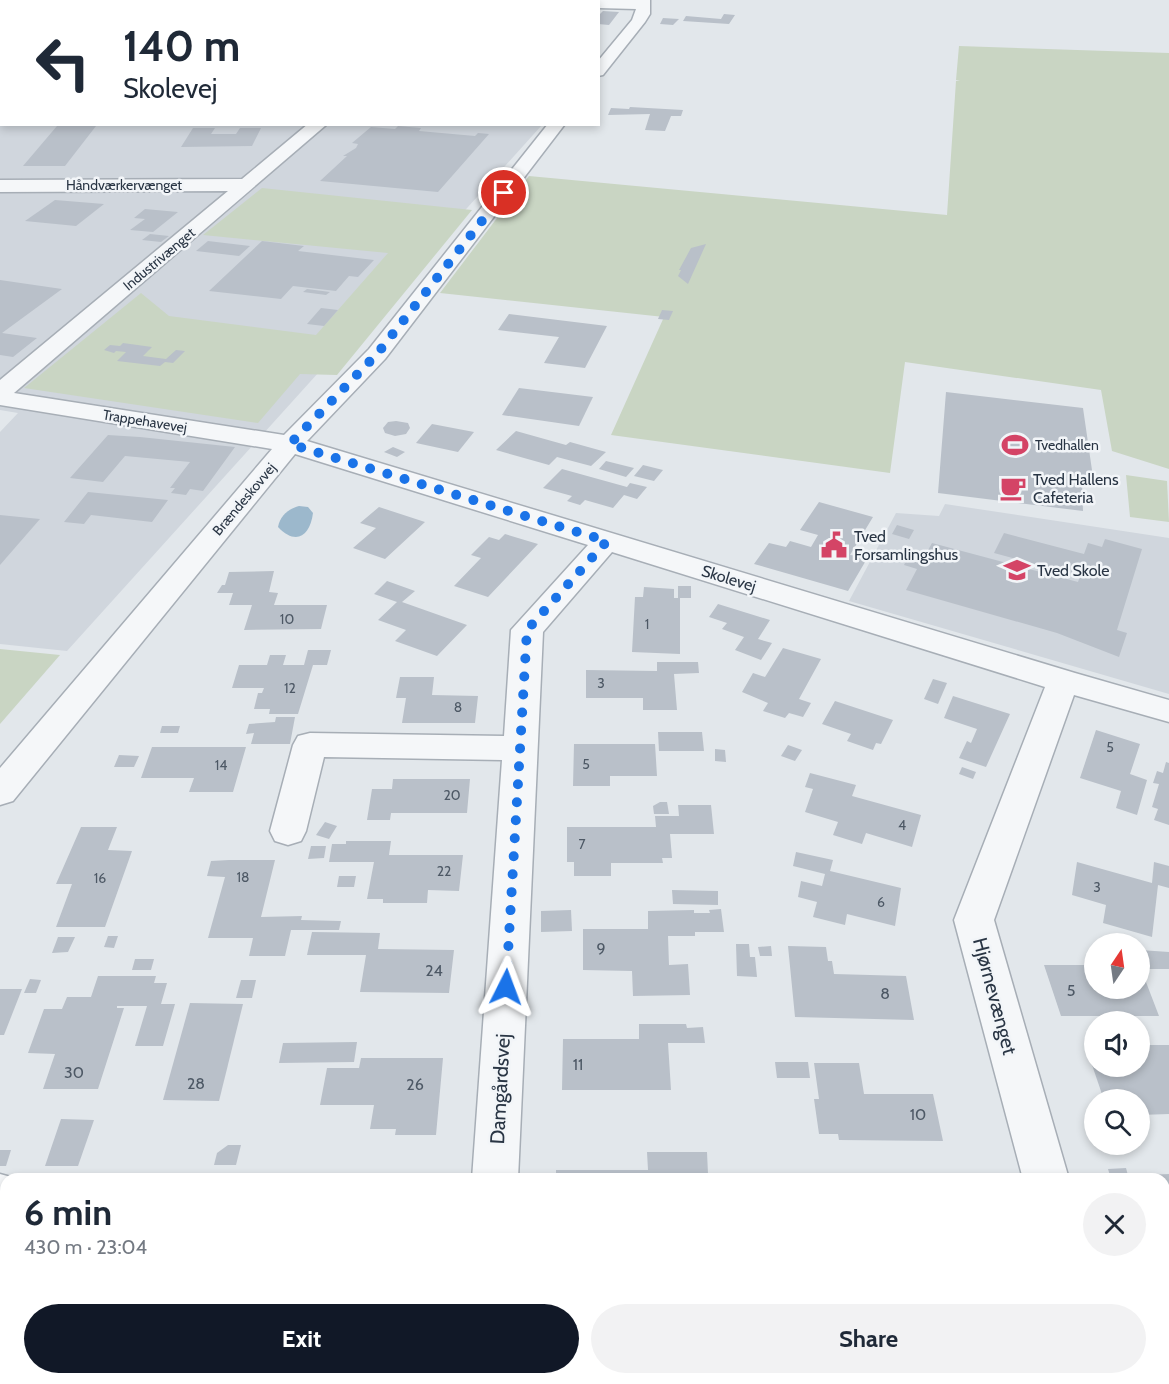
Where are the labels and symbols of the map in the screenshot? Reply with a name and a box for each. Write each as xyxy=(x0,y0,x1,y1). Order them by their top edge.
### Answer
pin xyxy=(478,167,529,218)
street label: Håndværkervænget xyxy=(66,176,182,194)
street label: Industrivænget xyxy=(119,223,199,294)
street label: Trappehavevej xyxy=(102,405,188,437)
sports icon: Tvedhallen xyxy=(1000,430,1030,460)
place label: Tvedhallen xyxy=(1035,436,1099,454)
street label: Brændeskovvej xyxy=(208,459,280,539)
place label: Tved Hallens Cafeteria xyxy=(1033,470,1119,507)
cafe icon: Tved Hallens Cafeteria xyxy=(998,473,1028,503)
place label: Tved Forsamlingshus xyxy=(854,527,959,564)
public building icon: Tved Forsamlingshus xyxy=(819,530,849,560)
school or university icon: Tved Skole xyxy=(1002,555,1032,585)
street label: Skolevej xyxy=(699,561,758,596)
place label: Tved Skole xyxy=(1037,561,1109,580)
house number: 10 xyxy=(280,610,294,628)
house number: 1 xyxy=(645,615,649,633)
house number: 3 xyxy=(597,674,605,692)
house number: 12 xyxy=(284,679,296,697)
house number: 8 xyxy=(454,698,462,716)
house number: 5 xyxy=(1106,738,1114,756)
house number: 5 xyxy=(582,755,590,773)
house number: 14 xyxy=(215,756,227,774)
house number: 20 xyxy=(443,786,461,804)
house number: 4 xyxy=(898,816,906,834)
house number: 7 xyxy=(578,835,586,853)
house number: 22 xyxy=(437,862,451,880)
house number: 18 xyxy=(236,868,250,886)
house number: 16 xyxy=(94,869,106,887)
house number: 3 xyxy=(1093,878,1101,896)
house number: 6 xyxy=(877,893,885,911)
north arrow xyxy=(1084,933,1150,999)
street label: Hjørnevænget xyxy=(968,935,1022,1057)
house number: 9 xyxy=(596,939,606,958)
position arrow xyxy=(474,955,538,1019)
house number: 24 xyxy=(425,961,443,980)
house number: 5 xyxy=(1067,981,1075,1000)
house number: 8 xyxy=(880,984,890,1003)
street label: Damgårdsvej xyxy=(485,1033,515,1145)
house number: 11 xyxy=(573,1055,583,1074)
house number: 30 xyxy=(64,1063,84,1082)
house number: 28 xyxy=(187,1074,205,1093)
house number: 26 xyxy=(406,1075,424,1094)
house number: 10 xyxy=(910,1105,926,1124)

